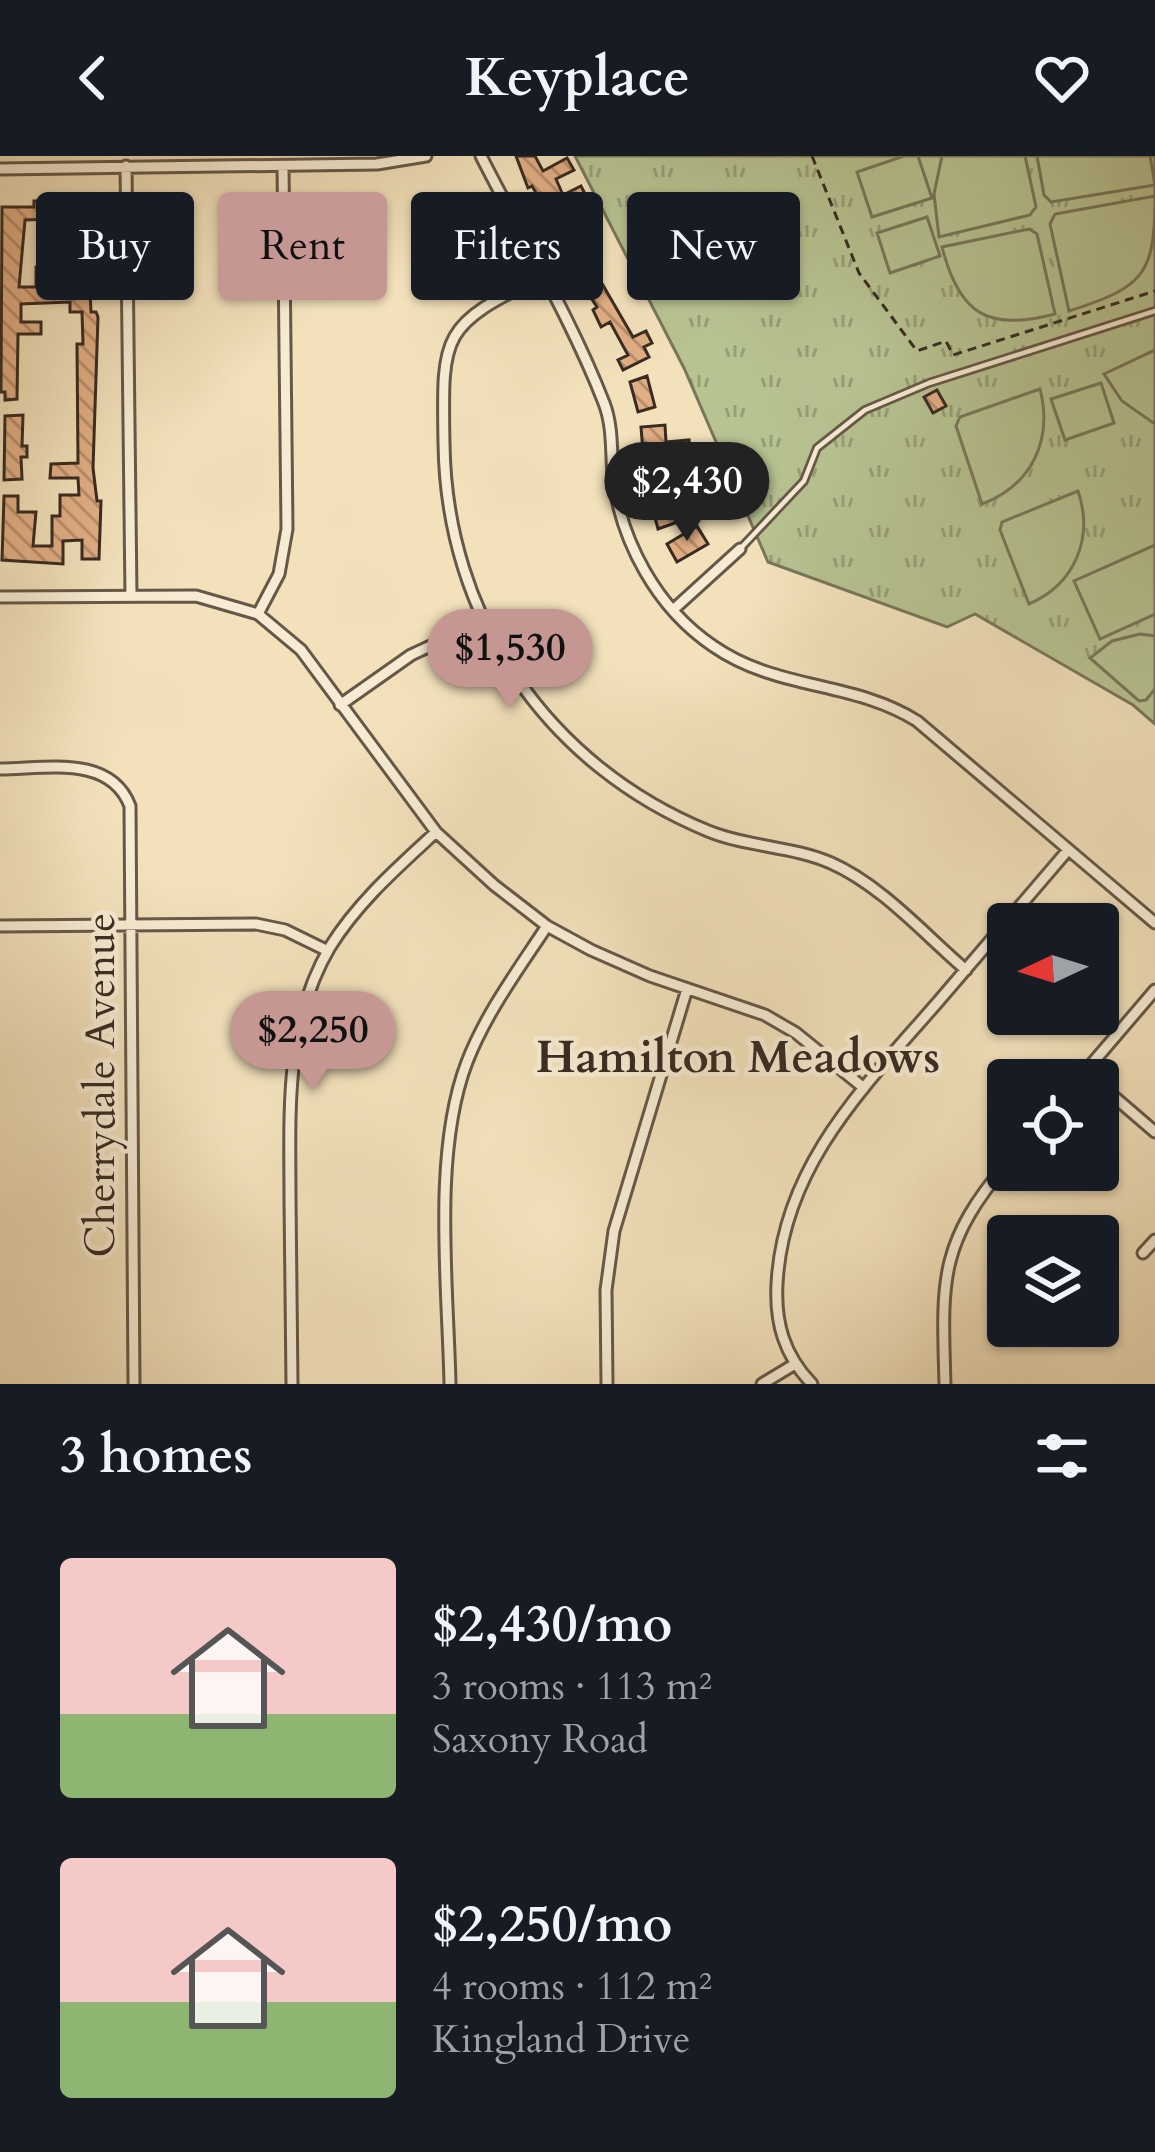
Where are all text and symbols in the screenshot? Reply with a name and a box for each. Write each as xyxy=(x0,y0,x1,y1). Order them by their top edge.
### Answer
text: Keyplace xyxy=(465,42,690,115)
icon: back xyxy=(60,45,126,111)
icon: heart xyxy=(1029,45,1095,111)
chip: Buy xyxy=(36,192,194,300)
chip: Rent xyxy=(218,192,387,300)
chip: Filters xyxy=(411,192,603,300)
chip: New xyxy=(627,192,800,300)
pin: $2,430 xyxy=(589,442,785,544)
text: $2,430 xyxy=(631,454,743,507)
pin: $1,530 xyxy=(412,609,608,711)
text: $1,530 xyxy=(454,621,566,674)
north arrow xyxy=(987,903,1119,1035)
map controls xyxy=(987,903,1119,1347)
street label: Cherrydale Avenue xyxy=(72,913,129,1257)
pin: $2,250 xyxy=(215,991,411,1093)
text: $2,250 xyxy=(257,1003,369,1056)
district label: Hamilton Meadows xyxy=(536,1027,940,1088)
button: locate xyxy=(987,1059,1119,1191)
button: layers xyxy=(987,1215,1119,1347)
text: 3 homes xyxy=(60,1421,252,1491)
icon: filters xyxy=(1029,1423,1095,1489)
text: $2,430/mo xyxy=(432,1590,672,1660)
icon: home xyxy=(156,1606,300,1750)
text: 3 rooms · 113 m² xyxy=(432,1660,712,1713)
text: Saxony Road xyxy=(432,1713,648,1766)
text: $2,250/mo xyxy=(432,1890,672,1960)
icon: home xyxy=(156,1906,300,2050)
text: 4 rooms · 112 m² xyxy=(432,1960,712,2013)
text: Kingland Drive xyxy=(432,2013,691,2066)

